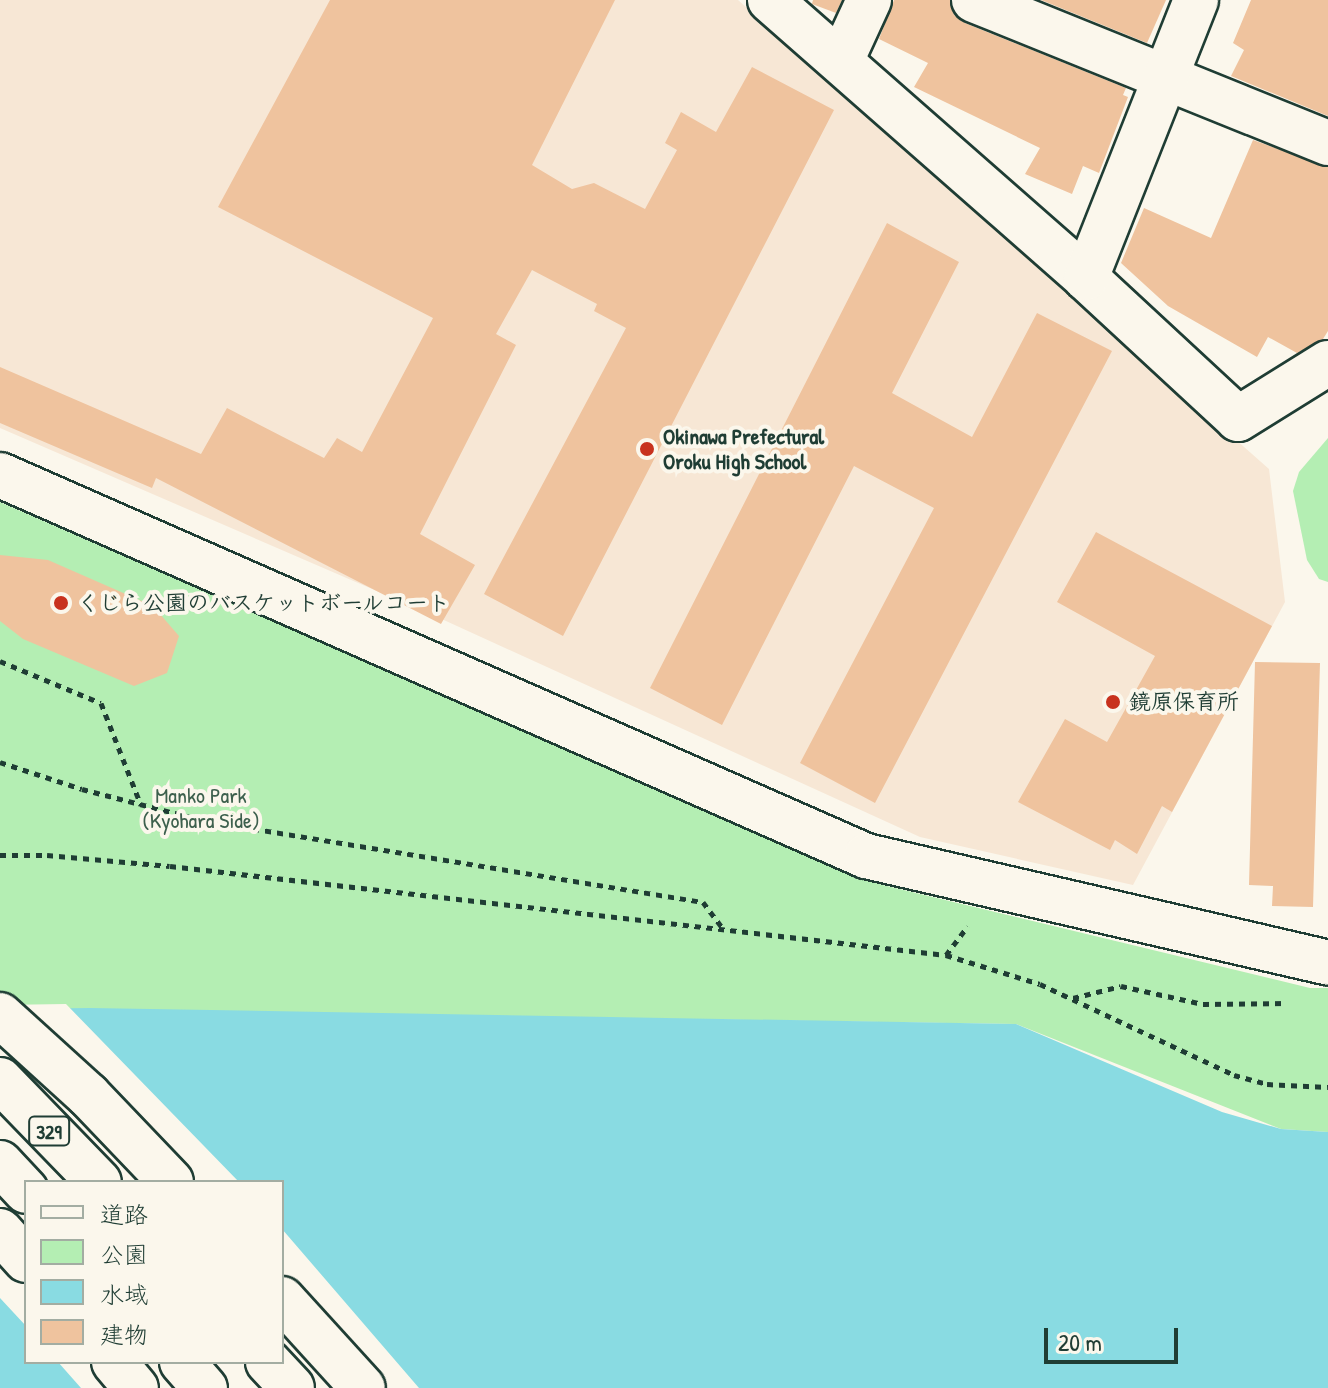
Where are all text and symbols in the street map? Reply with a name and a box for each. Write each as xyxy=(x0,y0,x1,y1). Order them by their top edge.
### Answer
place label: Okinawa Prefectural Oroku High School xyxy=(663,423,824,474)
marker: Okinawa Prefectural Oroku High School xyxy=(638,440,656,458)
place label: くじら公園のバスケットボールコート xyxy=(77,590,451,616)
marker: くじら公園のバスケットボールコート xyxy=(52,594,70,612)
place label: 鏡原保育所 xyxy=(1129,689,1239,715)
marker: 鏡原保育所 xyxy=(1104,693,1122,711)
park label: Manko Park (Kyohara Side) xyxy=(142,782,260,834)
road number: 329 xyxy=(27,1115,71,1147)
legend xyxy=(24,1180,284,1364)
text: 道路 xyxy=(100,1198,148,1230)
text: 公園 xyxy=(100,1238,148,1270)
text: 水域 xyxy=(100,1278,148,1310)
scale bar xyxy=(1048,1312,1182,1362)
text: 建物 xyxy=(100,1318,148,1350)
text: 20 m xyxy=(1058,1326,1102,1358)

